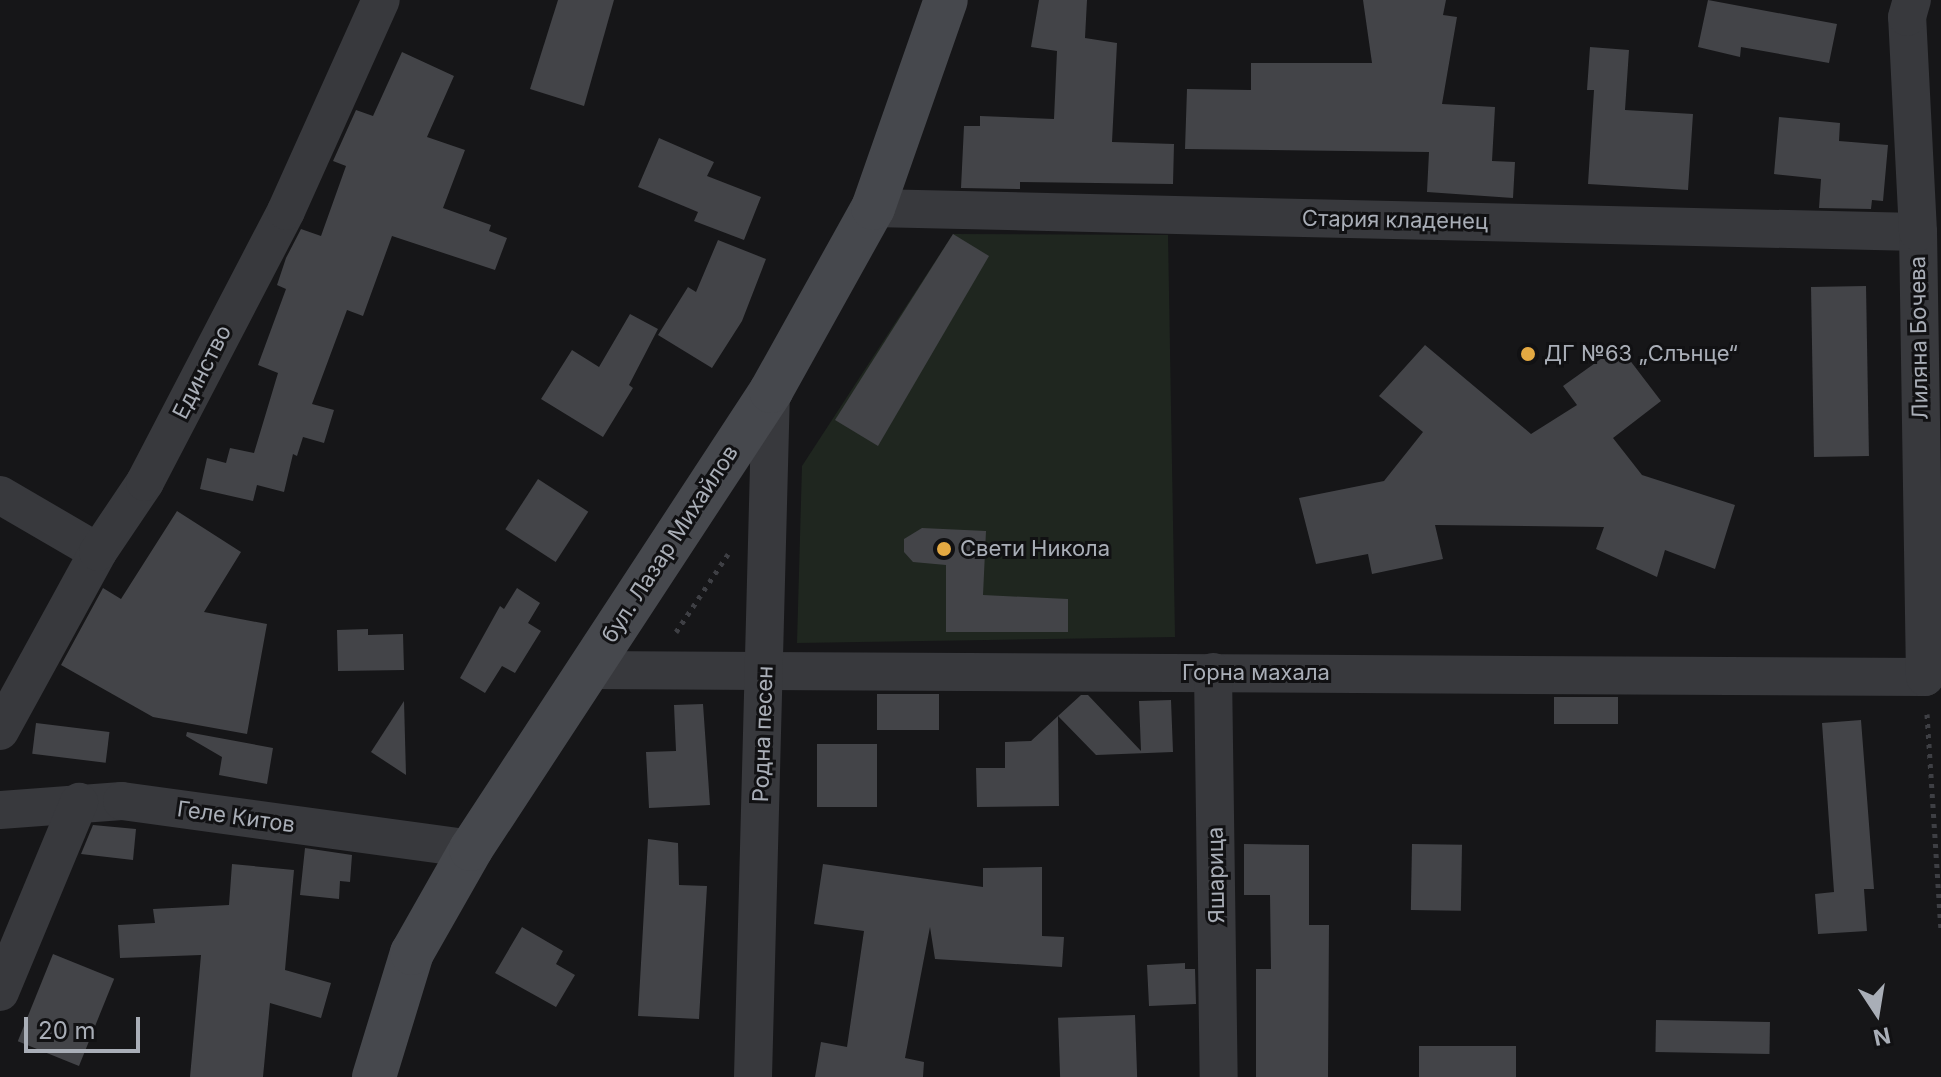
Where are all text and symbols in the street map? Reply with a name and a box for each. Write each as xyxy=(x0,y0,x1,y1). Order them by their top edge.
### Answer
street label: Стария кладенец xyxy=(1302,205,1488,235)
street label: Лиляна Бочева xyxy=(1904,256,1934,420)
street label: Единство xyxy=(167,321,237,423)
place label: ДГ №63 „Слънце“ xyxy=(1544,341,1738,367)
marker: ДГ №63 „Слънце“ xyxy=(1519,345,1537,363)
street label: бул. Лазар Михайлов xyxy=(596,440,744,648)
place label: Свети Никола xyxy=(960,536,1110,562)
marker: Свети Никола xyxy=(935,540,953,558)
street label: Горна махала xyxy=(1182,660,1330,686)
street label: Родна песен xyxy=(747,665,779,803)
street label: Геле Китов xyxy=(175,796,297,838)
street label: Яшарица xyxy=(1202,826,1230,924)
north arrow xyxy=(1837,973,1917,1053)
scale bar xyxy=(28,1001,144,1051)
text: 20 m xyxy=(38,1016,96,1045)
text: N xyxy=(1871,1022,1893,1051)

